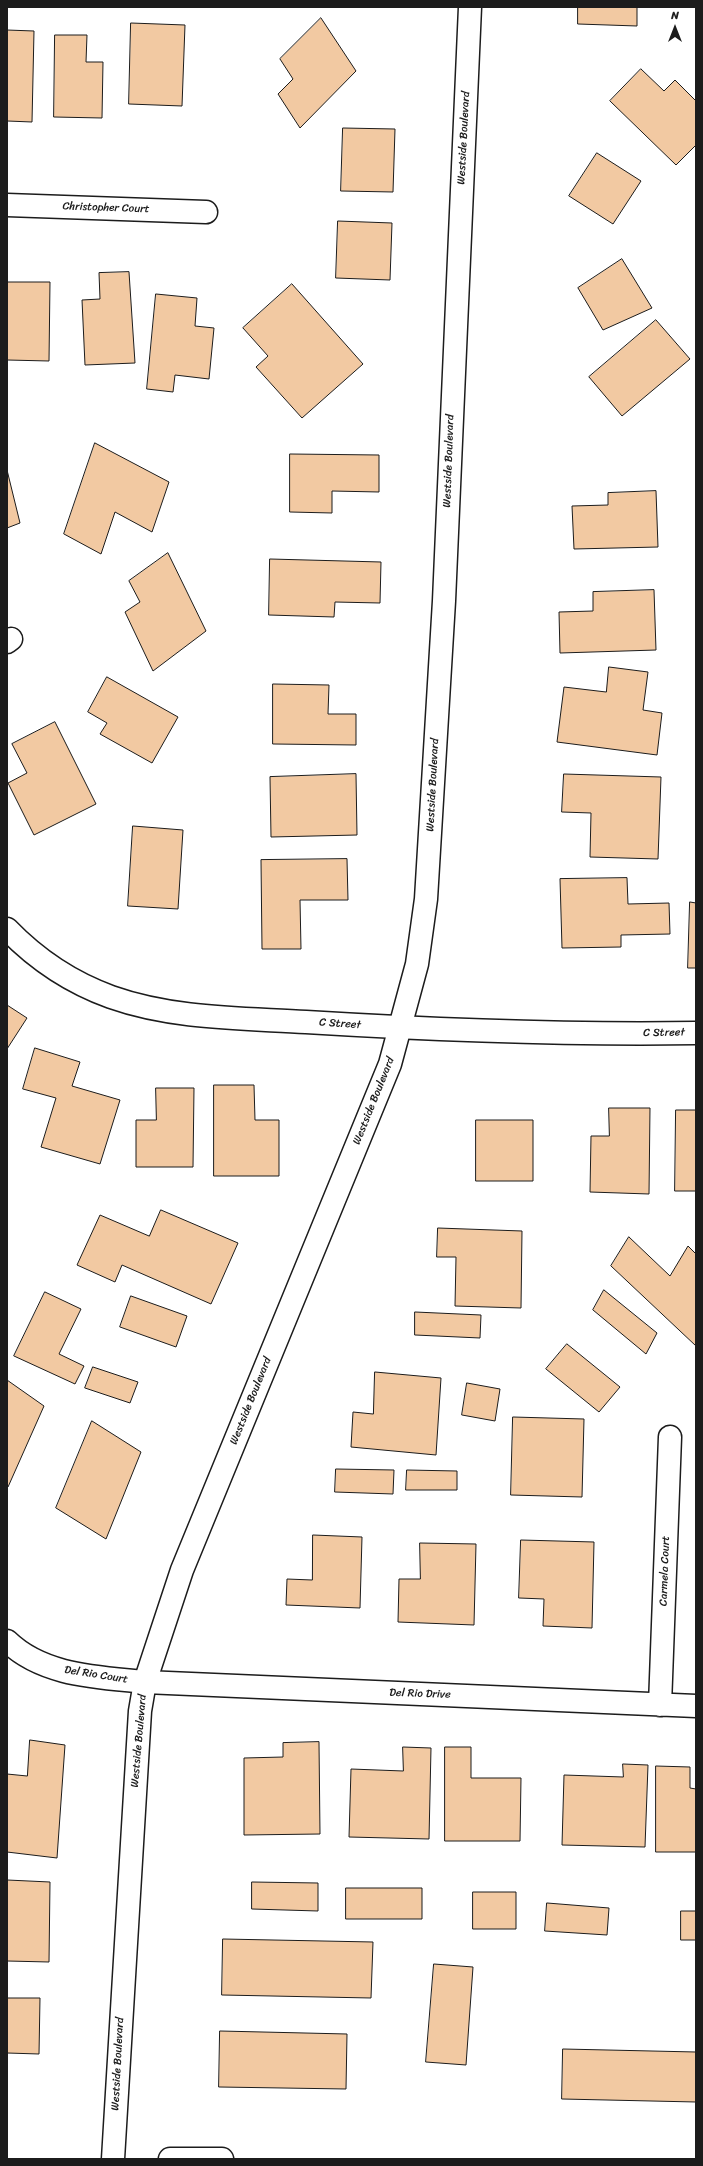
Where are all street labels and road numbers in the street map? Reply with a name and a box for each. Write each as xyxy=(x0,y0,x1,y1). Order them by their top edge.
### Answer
street label: Westside Boulevard xyxy=(455,91,473,185)
street label: Christopher Court xyxy=(62,200,150,216)
street label: Westside Boulevard xyxy=(441,414,457,508)
street label: Westside Boulevard xyxy=(424,738,442,832)
street label: C Street xyxy=(319,1016,361,1032)
street label: C Street xyxy=(643,1026,685,1040)
street label: Westside Boulevard xyxy=(350,1055,398,1147)
street label: Westside Boulevard xyxy=(227,1355,275,1447)
street label: Carmela Court xyxy=(657,1536,673,1606)
street label: Del Rio Court xyxy=(63,1663,129,1687)
street label: Del Rio Drive xyxy=(389,1686,451,1702)
street label: Westside Boulevard xyxy=(128,1694,150,1788)
street label: Westside Boulevard xyxy=(109,2017,127,2111)

